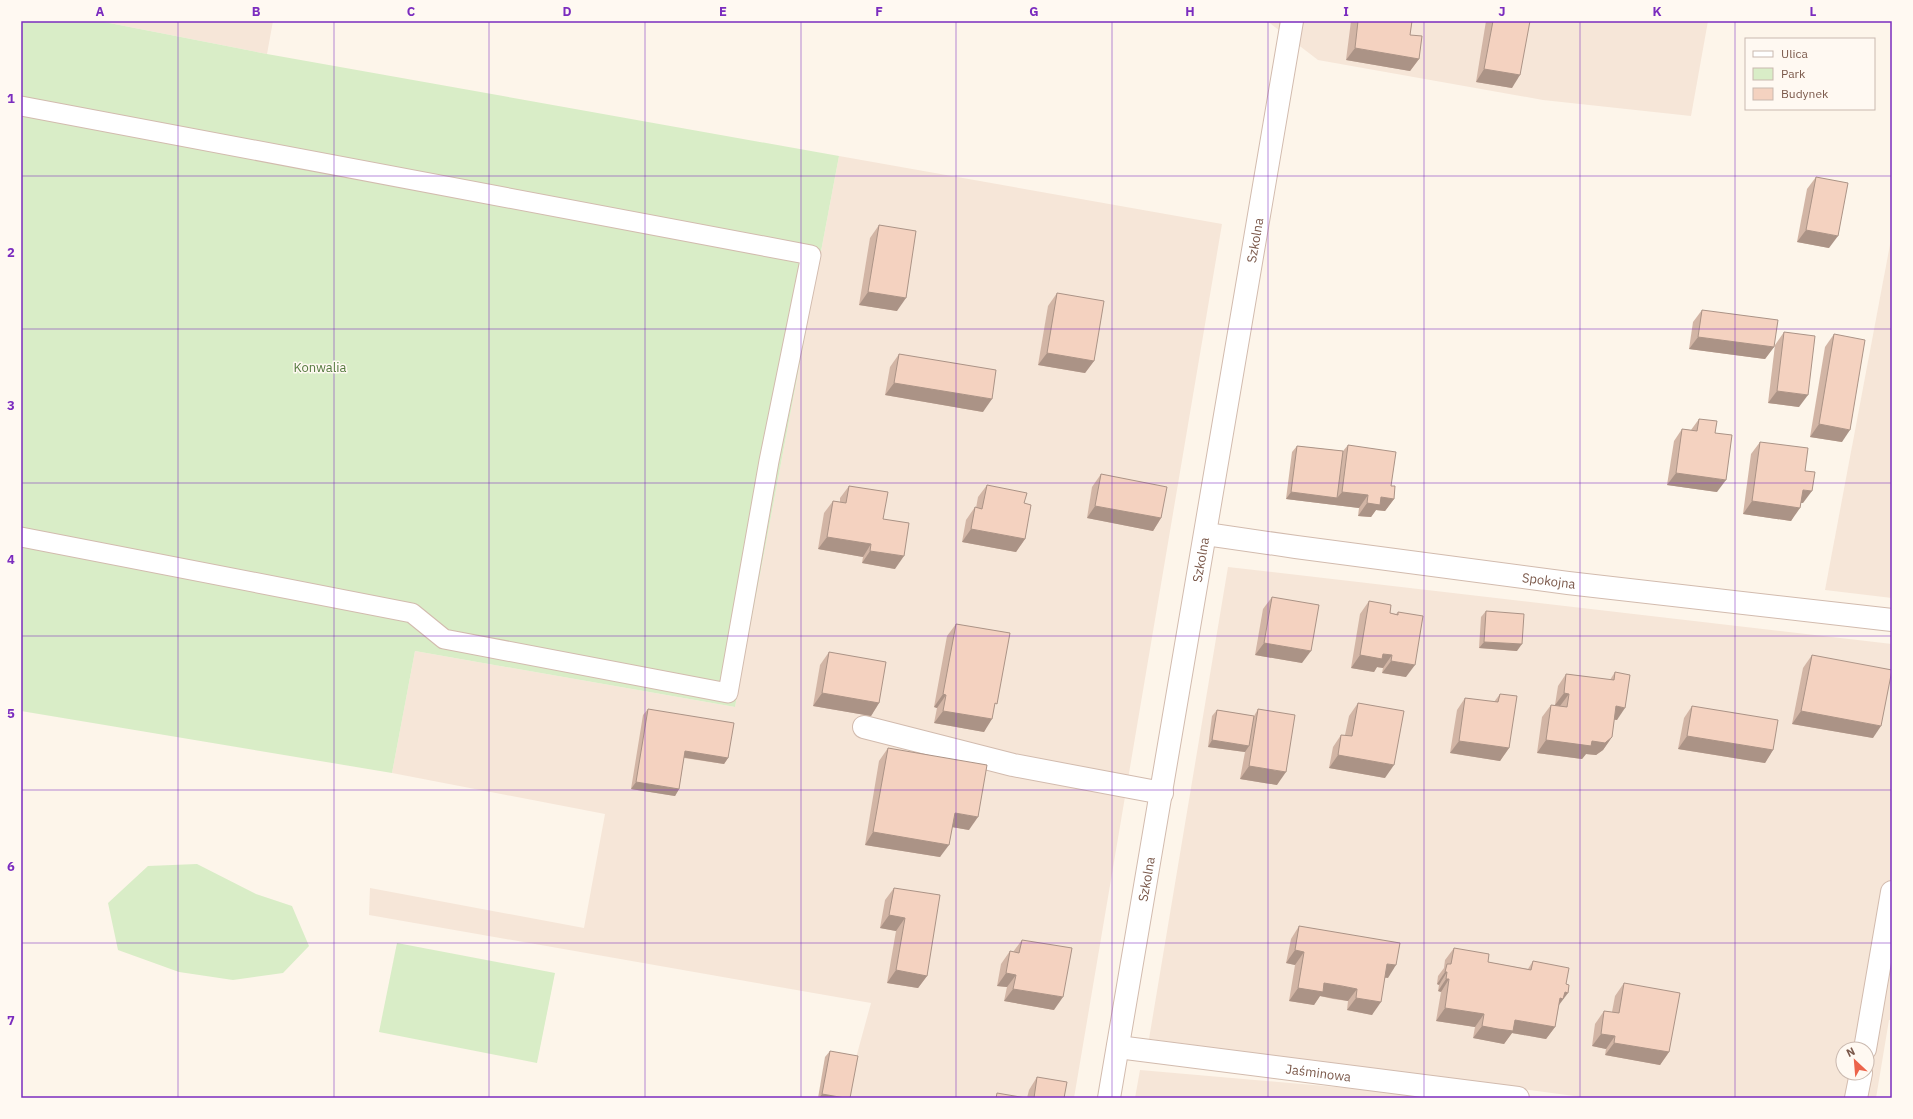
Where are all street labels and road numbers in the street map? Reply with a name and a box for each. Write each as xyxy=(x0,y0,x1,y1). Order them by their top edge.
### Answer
street label: Szkolna xyxy=(1243,217,1267,264)
street label: Szkolna xyxy=(1189,536,1213,584)
street label: Spokojna xyxy=(1521,569,1577,593)
street label: Szkolna xyxy=(1134,855,1159,903)
street label: Jaśminowa xyxy=(1285,1060,1352,1086)

